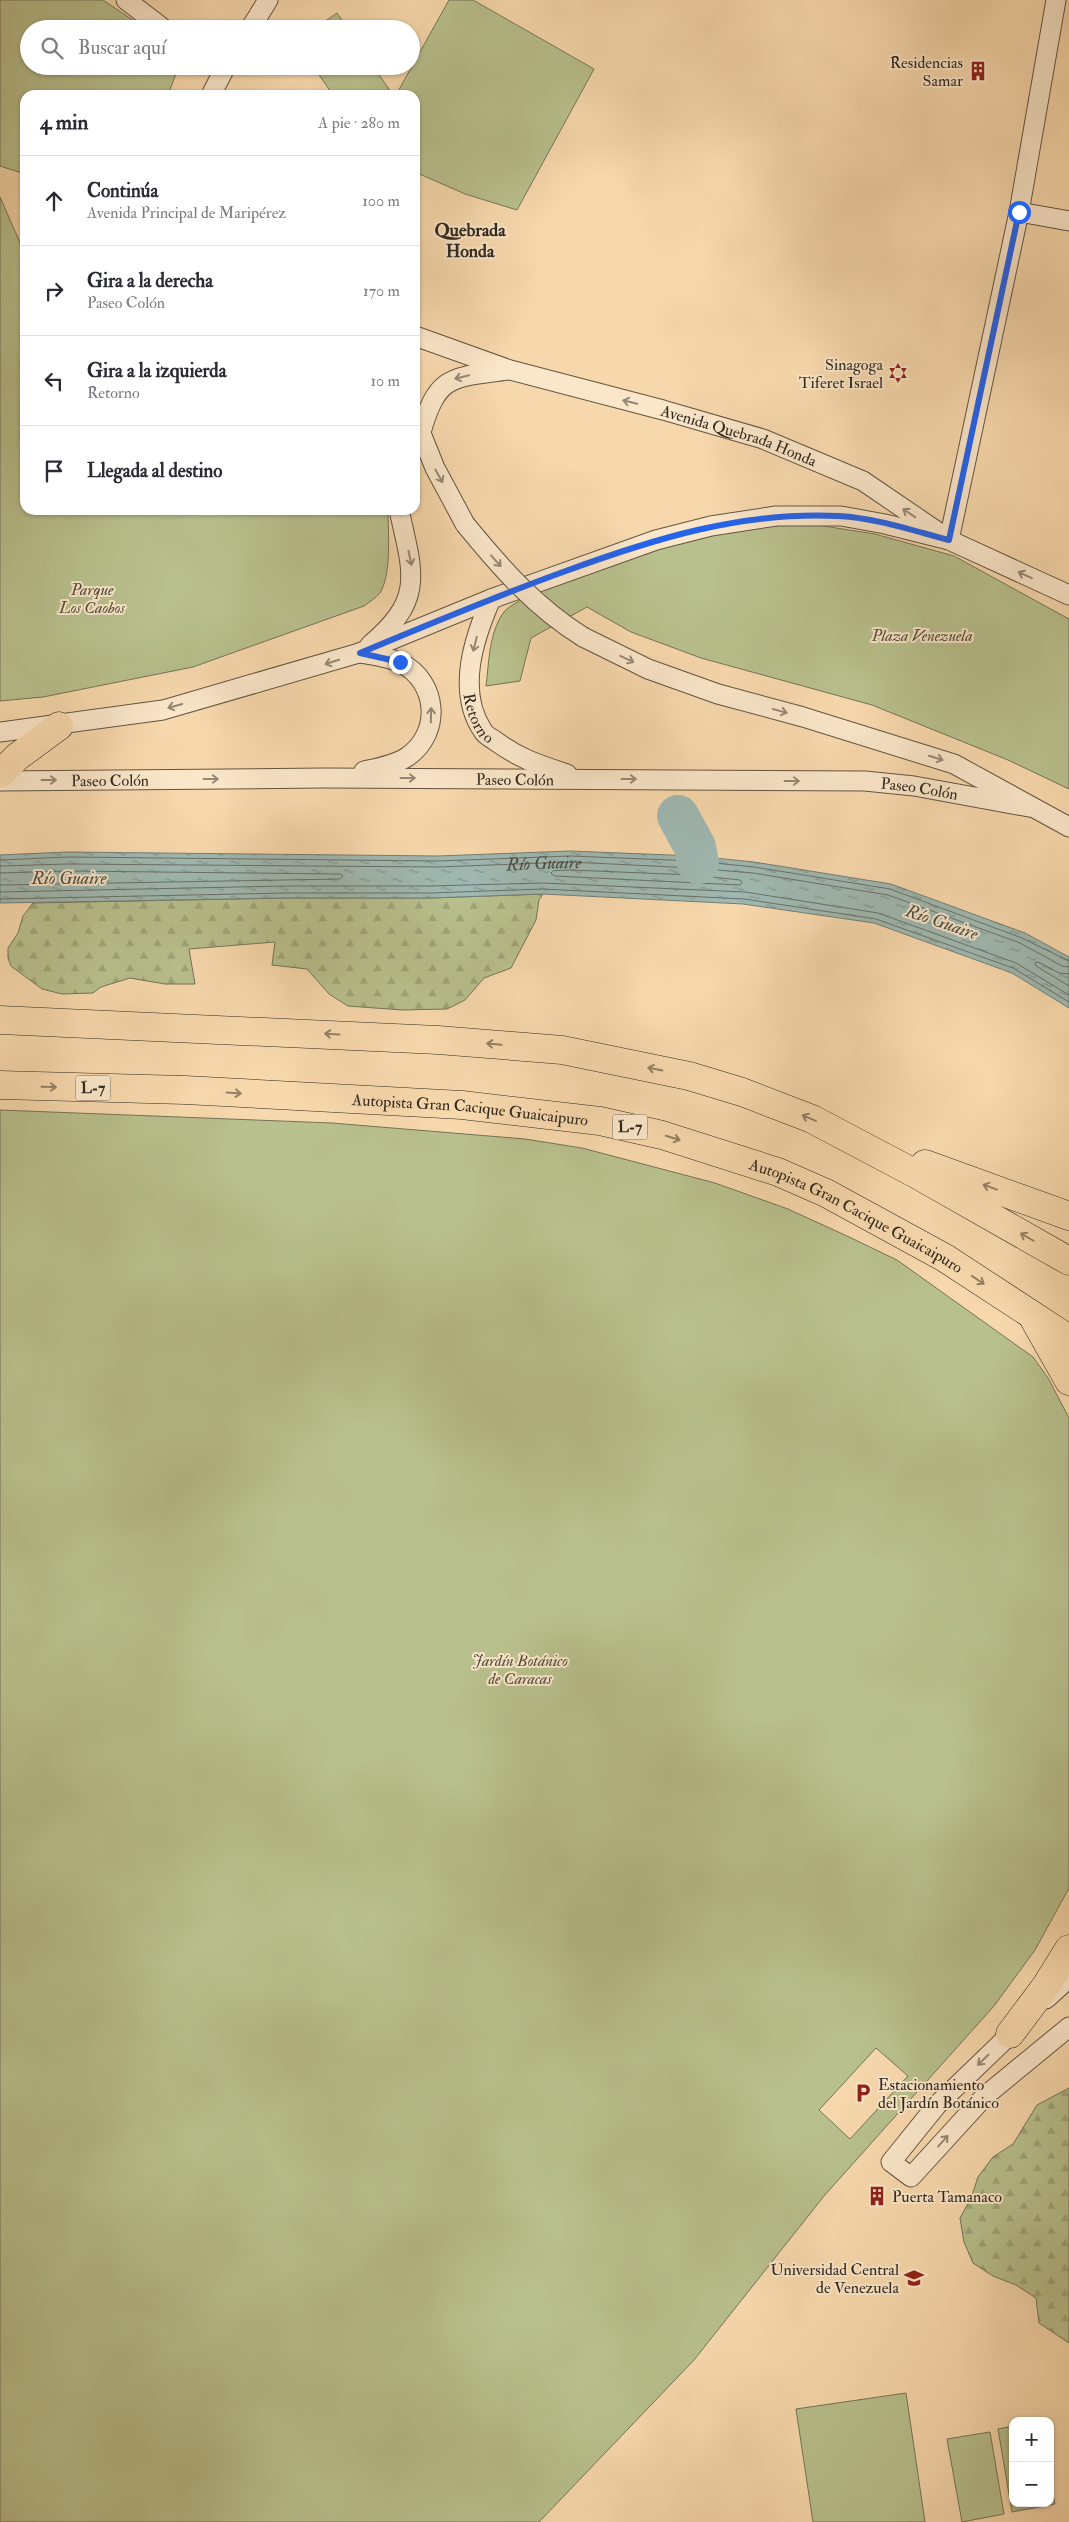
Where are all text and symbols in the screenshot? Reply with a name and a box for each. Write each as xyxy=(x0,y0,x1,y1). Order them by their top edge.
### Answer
search box xyxy=(20,20,420,75)
icon: search xyxy=(38,34,66,62)
text: Buscar aquí xyxy=(78,36,166,60)
place label: Residencias Samar xyxy=(890,53,963,91)
building icon: Residencias Samar xyxy=(967,60,989,82)
text: 4 min xyxy=(40,109,88,136)
text: A pie · 280 m xyxy=(318,113,400,133)
text: Continúa xyxy=(87,179,158,203)
icon: ahead xyxy=(40,187,68,215)
text: 100 m xyxy=(362,191,400,211)
route start xyxy=(1008,201,1031,224)
text: Avenida Principal de Maripérez xyxy=(87,203,286,223)
district label: Quebrada Honda xyxy=(434,219,506,263)
text: Gira a la derecha xyxy=(87,269,213,293)
icon: right xyxy=(40,277,68,305)
text: 170 m xyxy=(363,281,400,301)
text: Paseo Colón xyxy=(87,293,165,313)
place label: Sinagoga Tiferet Israel xyxy=(799,355,883,393)
text: Gira a la izquierda xyxy=(87,359,226,383)
synagogue icon: Sinagoga Tiferet Israel xyxy=(887,362,909,384)
icon: left xyxy=(40,367,68,395)
text: 10 m xyxy=(370,371,400,391)
one-way arrow xyxy=(454,373,470,382)
text: Retorno xyxy=(87,383,140,403)
one-way arrow xyxy=(622,397,638,406)
street label: Avenida Quebrada Honda xyxy=(657,401,820,472)
icon: arrive xyxy=(40,457,68,485)
text: Llegada al destino xyxy=(87,459,222,483)
one-way arrow xyxy=(435,469,445,483)
one-way arrow xyxy=(902,508,916,518)
one-way arrow xyxy=(405,549,415,565)
one-way arrow xyxy=(490,555,502,568)
one-way arrow xyxy=(1018,569,1033,579)
park label: Parque Los Caobos xyxy=(58,580,126,618)
park label: Plaza Venezuela xyxy=(870,626,973,646)
one-way arrow xyxy=(470,636,479,652)
route end xyxy=(389,651,412,674)
one-way arrow xyxy=(619,655,634,665)
one-way arrow xyxy=(324,657,340,667)
street label: Retorno xyxy=(459,692,498,748)
one-way arrow xyxy=(168,702,184,711)
one-way arrow xyxy=(772,707,788,716)
one-way arrow xyxy=(427,708,436,724)
one-way arrow xyxy=(927,754,943,764)
street label: Paseo Colón xyxy=(476,770,554,790)
street label: Paseo Colón xyxy=(71,771,149,791)
one-way arrow xyxy=(400,773,416,783)
one-way arrow xyxy=(202,774,219,784)
one-way arrow xyxy=(620,774,637,784)
street label: Paseo Colón xyxy=(880,774,960,805)
one-way arrow xyxy=(40,775,56,785)
one-way arrow xyxy=(783,776,799,786)
water label: Río Guaire xyxy=(505,851,583,876)
water label: Río Guaire xyxy=(30,867,108,890)
water label: Río Guaire xyxy=(902,899,982,946)
one-way arrow xyxy=(325,1029,341,1038)
one-way arrow xyxy=(487,1040,503,1049)
one-way arrow xyxy=(647,1064,663,1073)
road number: L-7 xyxy=(76,1076,110,1100)
one-way arrow xyxy=(40,1082,56,1091)
one-way arrow xyxy=(226,1088,242,1097)
street label: Autopista Gran Cacique Guaicaipuro xyxy=(351,1090,590,1131)
one-way arrow xyxy=(802,1113,817,1123)
road number: L-7 xyxy=(612,1114,648,1140)
one-way arrow xyxy=(665,1134,681,1144)
street label: Autopista Gran Cacique Guaicaipuro xyxy=(746,1154,967,1278)
one-way arrow xyxy=(983,1182,998,1191)
one-way arrow xyxy=(1020,1231,1034,1241)
one-way arrow xyxy=(970,1275,984,1285)
park label: Jardín Botánico de Caracas xyxy=(472,1651,568,1689)
one-way arrow xyxy=(977,2054,990,2066)
place label: Estacionamiento del Jardín Botánico xyxy=(878,2075,999,2114)
parking icon: Estacionamiento del Jardín Botánico xyxy=(852,2082,874,2104)
one-way arrow xyxy=(937,2134,949,2147)
building icon: Puerta Tamanaco xyxy=(866,2185,888,2207)
place label: Puerta Tamanaco xyxy=(892,2187,1002,2207)
place label: Universidad Central de Venezuela xyxy=(770,2260,899,2298)
school or university icon: Universidad Central de Venezuela xyxy=(903,2267,925,2289)
map controls xyxy=(1009,2417,1054,2507)
button: + xyxy=(1009,2417,1054,2462)
button: − xyxy=(1009,2462,1054,2507)

